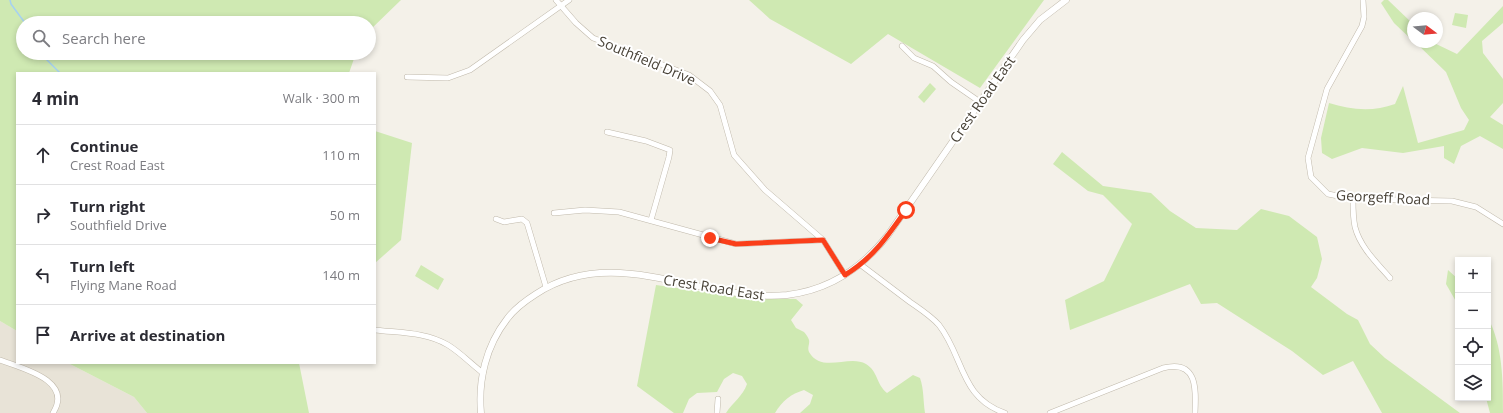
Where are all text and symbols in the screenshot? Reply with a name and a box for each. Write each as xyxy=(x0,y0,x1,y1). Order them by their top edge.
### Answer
north arrow xyxy=(1407,12,1443,48)
search box xyxy=(16,16,376,60)
icon: search xyxy=(30,27,52,49)
text: Search here xyxy=(62,28,146,48)
street label: Southfield Drive xyxy=(595,31,699,89)
street label: Crest Road East xyxy=(945,52,1019,146)
text: 4 min xyxy=(32,87,79,110)
text: Walk · 300 m xyxy=(283,89,360,107)
text: Continue xyxy=(70,136,138,156)
icon: ahead xyxy=(32,144,54,166)
text: 110 m xyxy=(322,146,360,164)
text: Crest Road East xyxy=(70,156,165,174)
street label: Georgeff Road xyxy=(1336,185,1430,209)
text: Turn right xyxy=(70,196,145,216)
route start xyxy=(897,201,915,219)
icon: right xyxy=(32,204,54,226)
text: 50 m xyxy=(330,206,360,224)
text: Southfield Drive xyxy=(70,216,167,234)
route end xyxy=(701,229,719,247)
text: Turn left xyxy=(70,256,135,276)
map controls xyxy=(1455,257,1491,401)
button: + xyxy=(1455,257,1491,293)
icon: left xyxy=(32,264,54,286)
text: 140 m xyxy=(322,266,360,284)
street label: Crest Road East xyxy=(662,270,766,304)
text: Flying Mane Road xyxy=(70,276,177,294)
button: − xyxy=(1455,293,1491,329)
icon: arrive xyxy=(32,324,54,346)
text: Arrive at destination xyxy=(70,325,225,345)
button: locate xyxy=(1455,329,1491,365)
button: layers xyxy=(1455,365,1491,401)

